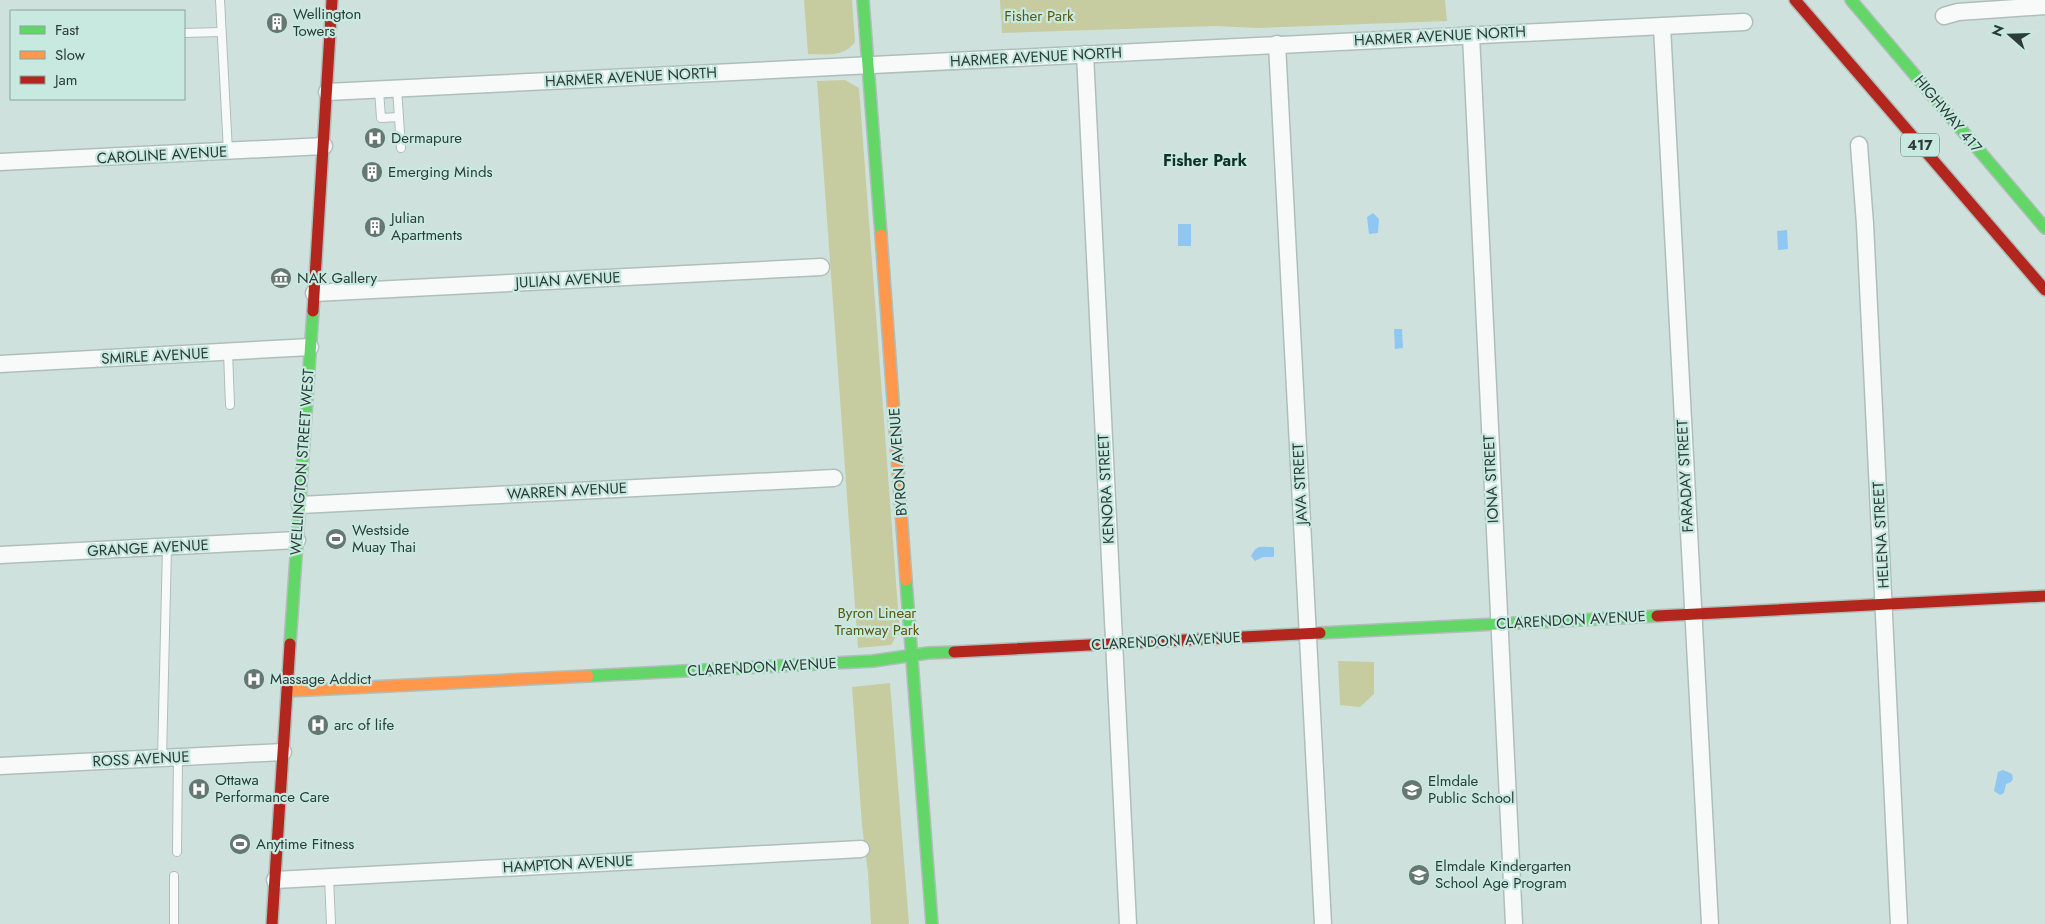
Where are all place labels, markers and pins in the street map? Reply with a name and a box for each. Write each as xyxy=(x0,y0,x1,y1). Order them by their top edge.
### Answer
place label: Wellington Towers xyxy=(293,3,361,42)
building icon: Wellington Towers xyxy=(265,11,289,35)
hospital icon: Dermapure xyxy=(363,126,387,150)
place label: Dermapure xyxy=(391,127,462,149)
building icon: Emerging Minds xyxy=(360,160,384,184)
place label: Emerging Minds xyxy=(388,161,493,183)
place label: Julian Apartments xyxy=(389,207,462,246)
building icon: Julian Apartments xyxy=(363,215,387,239)
museum icon: NAK Gallery xyxy=(269,266,293,290)
place label: NAK Gallery xyxy=(297,267,378,289)
place label: Westside Muay Thai xyxy=(352,519,416,558)
sports icon: Westside Muay Thai xyxy=(324,527,348,551)
hospital icon: Massage Addict xyxy=(242,667,266,691)
place label: Massage Addict xyxy=(270,668,372,690)
hospital icon: arc of life xyxy=(306,713,330,737)
place label: arc of life xyxy=(334,714,394,736)
place label: Ottawa Performance Care xyxy=(215,769,330,808)
place label: Elmdale Public School xyxy=(1428,770,1514,809)
hospital icon: Ottawa Performance Care xyxy=(187,777,211,801)
school or university icon: Elmdale Public School xyxy=(1400,778,1424,802)
sports icon: Anytime Fitness xyxy=(228,832,252,856)
place label: Anytime Fitness xyxy=(256,833,354,855)
place label: Elmdale Kindergarten School Age Program xyxy=(1435,855,1571,894)
school or university icon: Elmdale Kindergarten School Age Program xyxy=(1407,863,1431,887)

